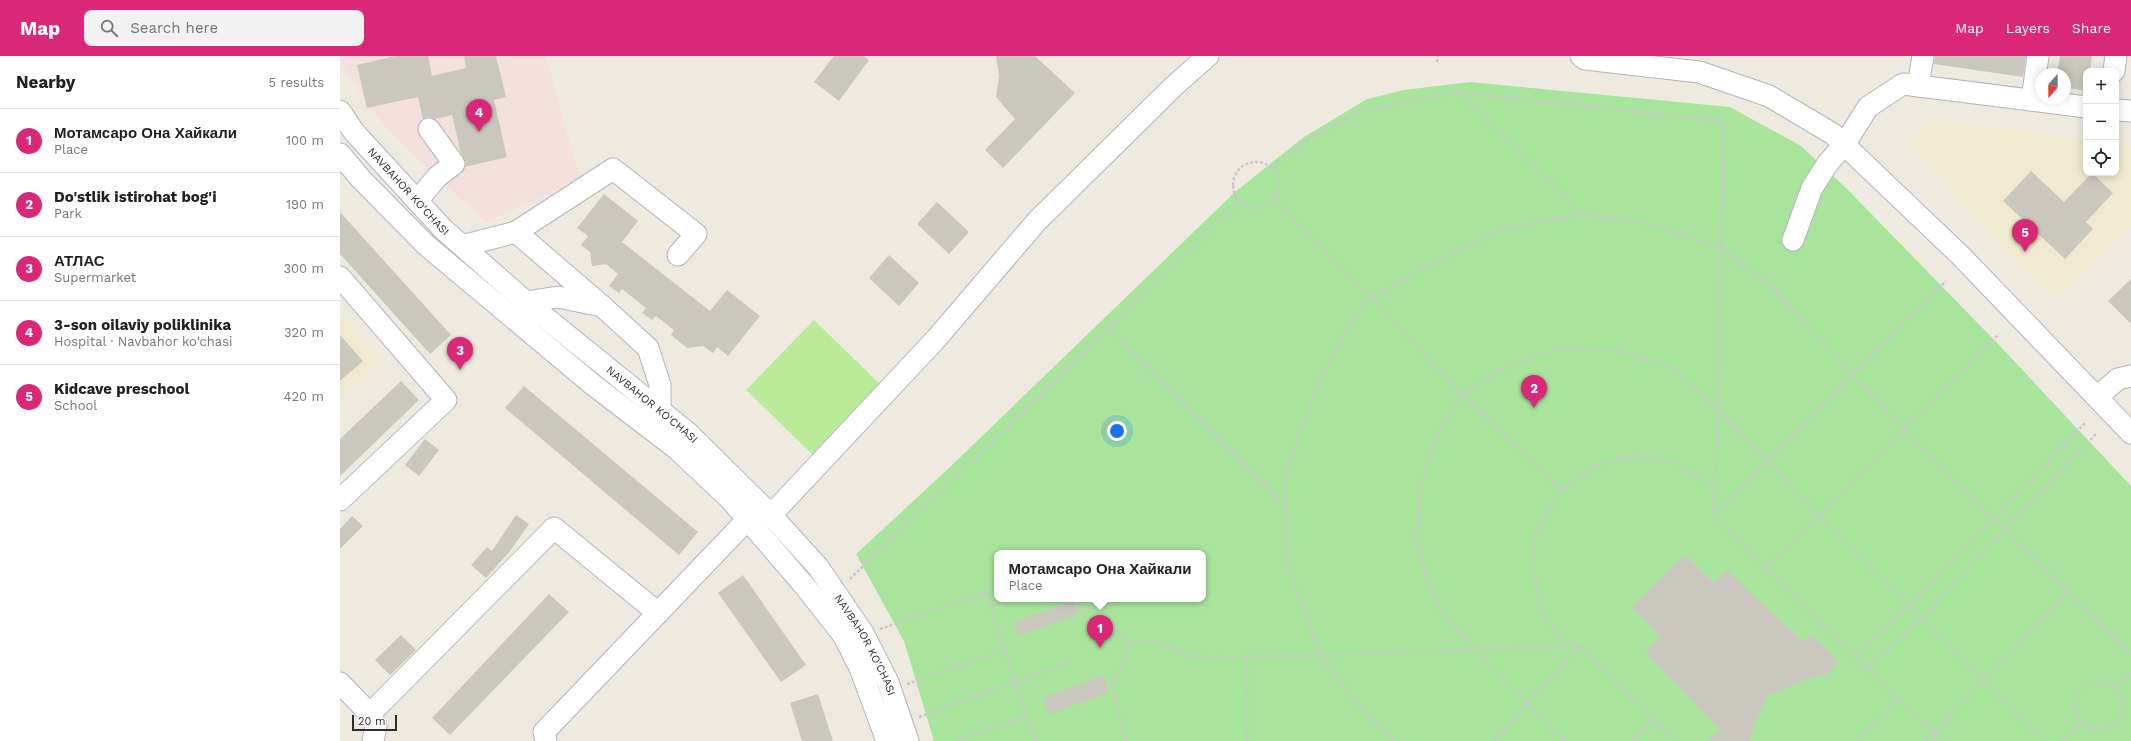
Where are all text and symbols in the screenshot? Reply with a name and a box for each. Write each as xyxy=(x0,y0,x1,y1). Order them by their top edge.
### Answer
search box xyxy=(84,10,364,46)
text: Map xyxy=(20,17,60,40)
icon: search xyxy=(98,17,120,39)
text: Search here xyxy=(130,19,218,37)
text: Map xyxy=(1955,20,1984,36)
text: Layers xyxy=(2006,20,2050,36)
text: Share xyxy=(2072,20,2111,36)
north arrow xyxy=(2035,68,2071,104)
map controls xyxy=(2083,68,2119,176)
button: + xyxy=(2083,68,2119,104)
text: Nearby xyxy=(16,72,75,92)
text: 5 results xyxy=(269,75,324,90)
pin: 4 xyxy=(466,99,492,132)
button: − xyxy=(2083,104,2119,140)
text: Мотамсаро Она Хайкали xyxy=(54,124,237,142)
text: 1 xyxy=(26,133,32,148)
text: 100 m xyxy=(286,133,324,148)
button: locate xyxy=(2083,140,2119,176)
text: Place xyxy=(54,142,88,157)
street label: NAVBAHOR KO'CHASI xyxy=(365,145,452,239)
text: Do'stlik istirohat bog'i xyxy=(54,188,217,206)
text: 2 xyxy=(25,197,33,212)
text: 190 m xyxy=(286,197,324,212)
text: Park xyxy=(54,206,82,221)
pin: 5 xyxy=(2012,219,2038,252)
text: АТЛАС xyxy=(54,252,105,270)
text: 3 xyxy=(25,261,33,276)
text: 300 m xyxy=(283,261,324,276)
text: Supermarket xyxy=(54,270,136,285)
text: 3-son oilaviy poliklinika xyxy=(54,316,231,334)
text: 4 xyxy=(25,325,33,340)
text: 320 m xyxy=(284,325,324,340)
text: Hospital · Navbahor ko'chasi xyxy=(54,334,232,349)
pin: 3 xyxy=(447,337,473,370)
street label: NAVBAHOR KO'CHASI xyxy=(604,364,700,446)
pin: 2 xyxy=(1521,375,1547,408)
text: Kidcave preschool xyxy=(54,380,189,398)
text: 5 xyxy=(25,389,33,404)
text: 420 m xyxy=(284,389,324,404)
text: School xyxy=(54,398,97,413)
your location xyxy=(1107,421,1127,441)
popup xyxy=(994,550,1206,602)
text: Мотамсаро Она Хайкали xyxy=(1009,560,1191,578)
text: Place xyxy=(1009,578,1043,593)
street label: NAVBAHOR KO'CHASI xyxy=(832,592,898,697)
pin: 1 xyxy=(1087,615,1113,648)
scale bar xyxy=(352,713,397,732)
text: 20 m xyxy=(358,715,386,728)

